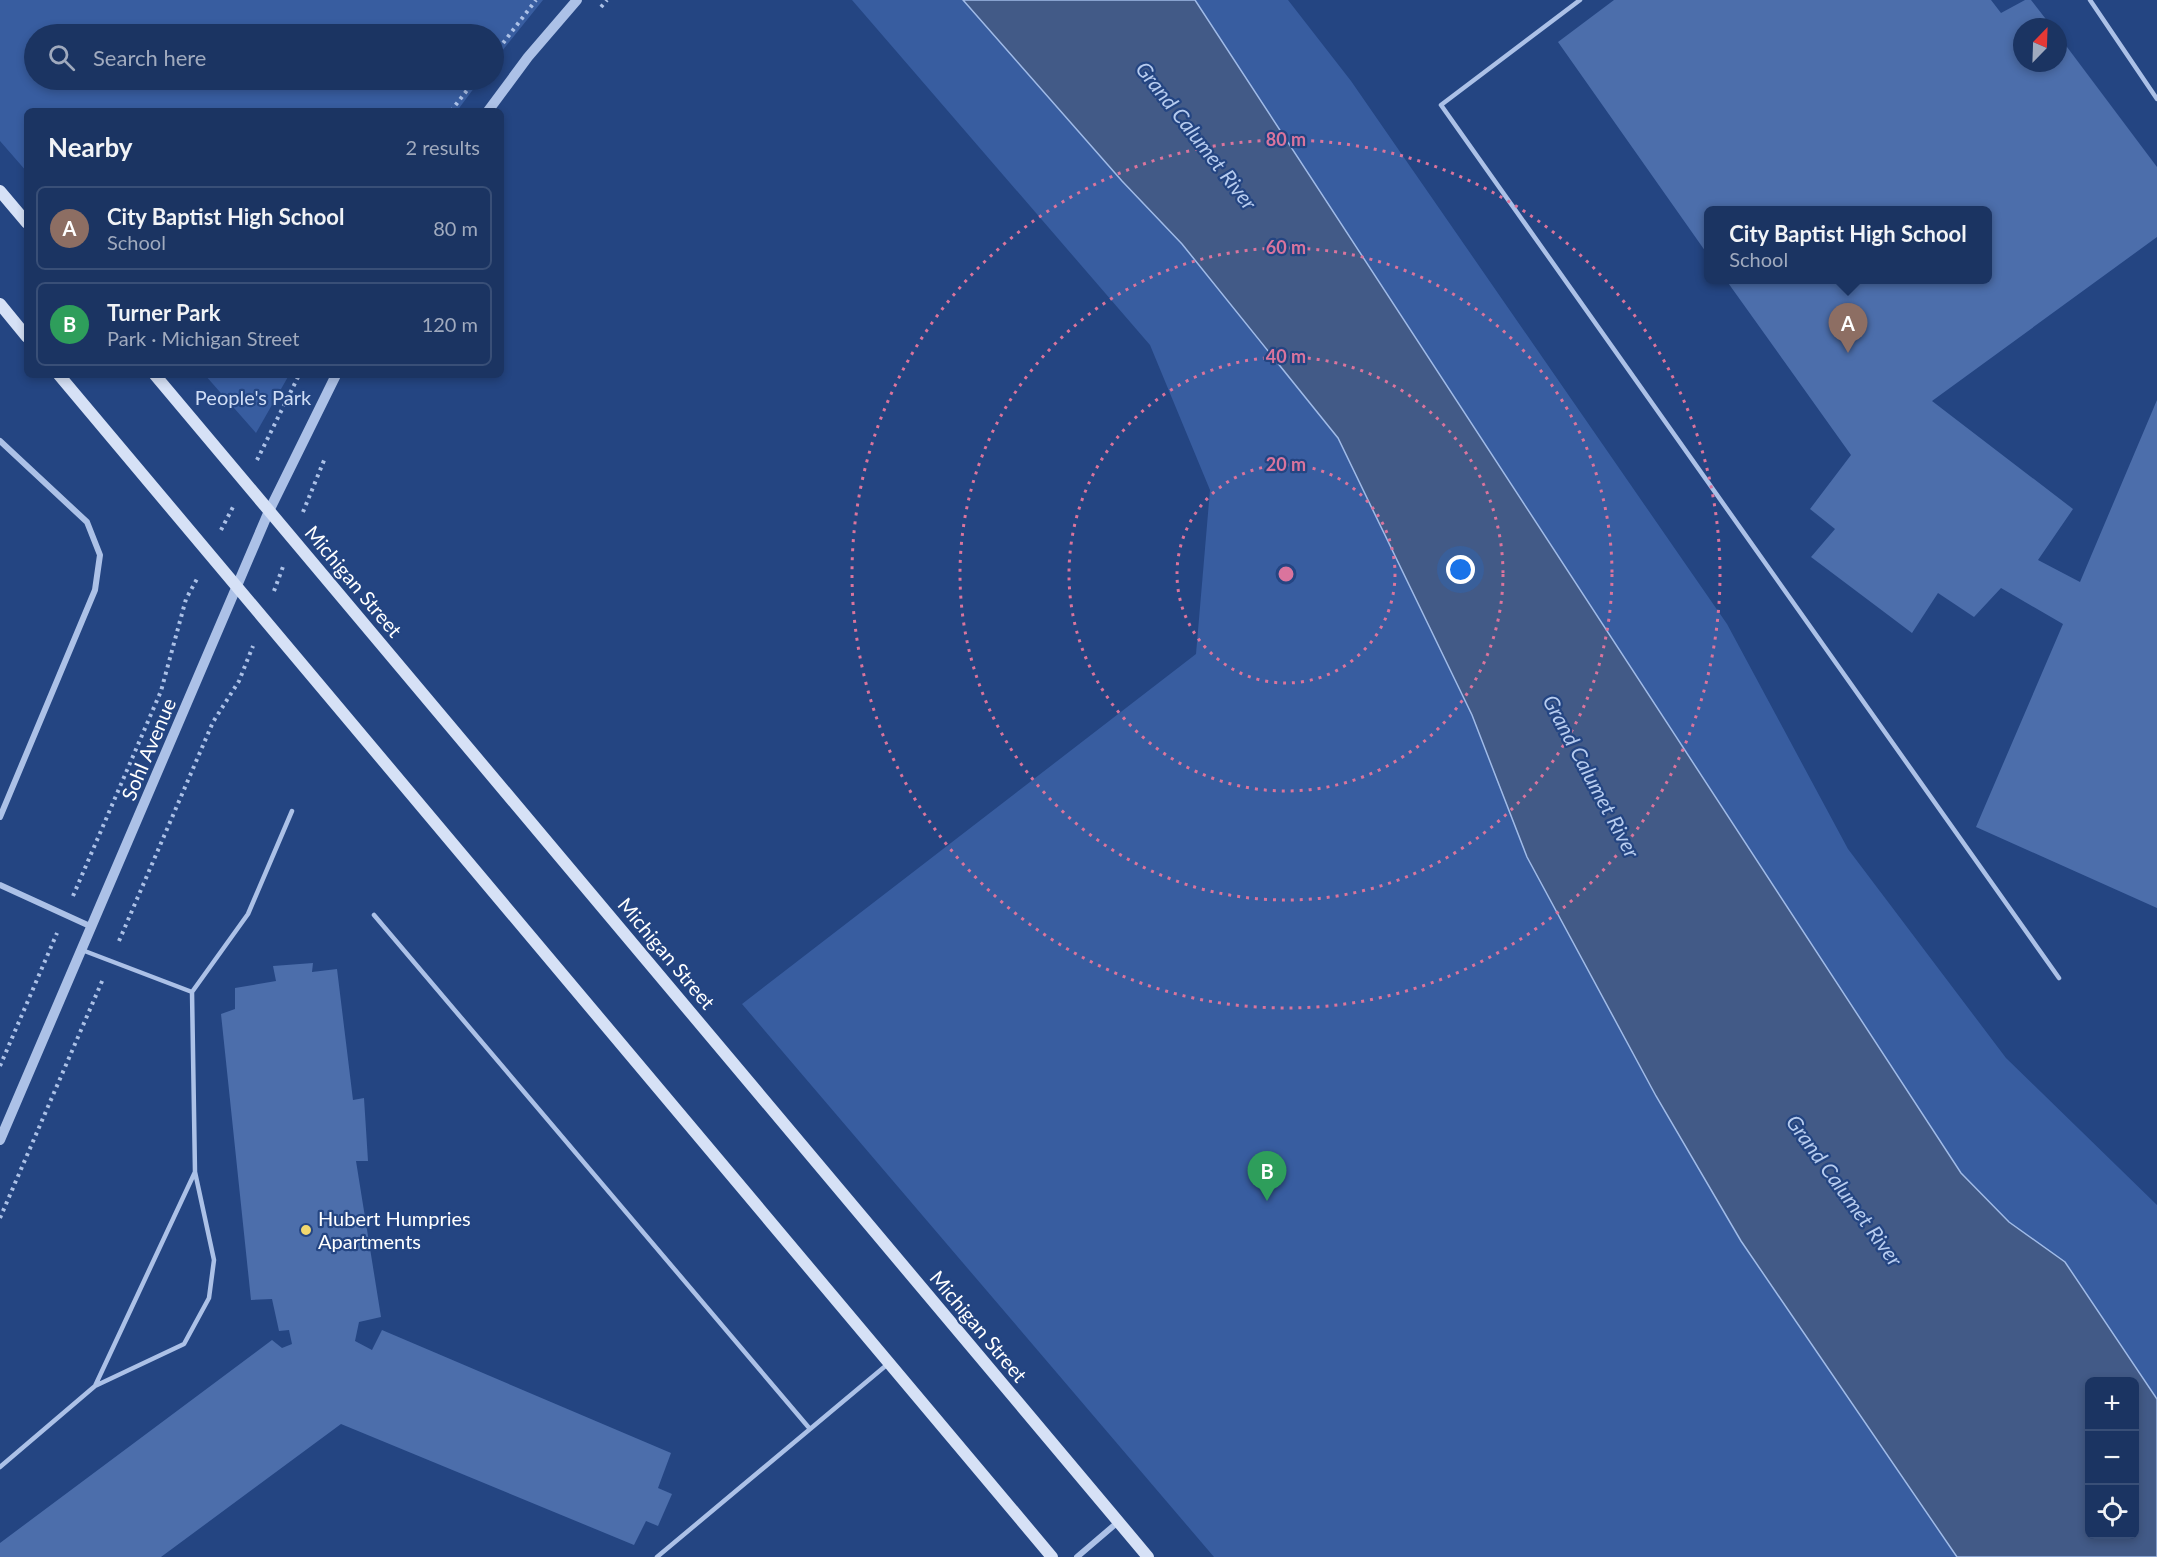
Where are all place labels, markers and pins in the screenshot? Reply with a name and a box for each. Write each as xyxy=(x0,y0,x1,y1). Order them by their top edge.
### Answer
pin: A xyxy=(1828,304,1868,353)
centre of rings xyxy=(1276,564,1296,584)
pin: B xyxy=(1248,1152,1286,1201)
place label: Hubert Humpries Apartments xyxy=(318,1206,471,1253)
marker: Hubert Humpries Apartments xyxy=(299,1223,313,1237)

